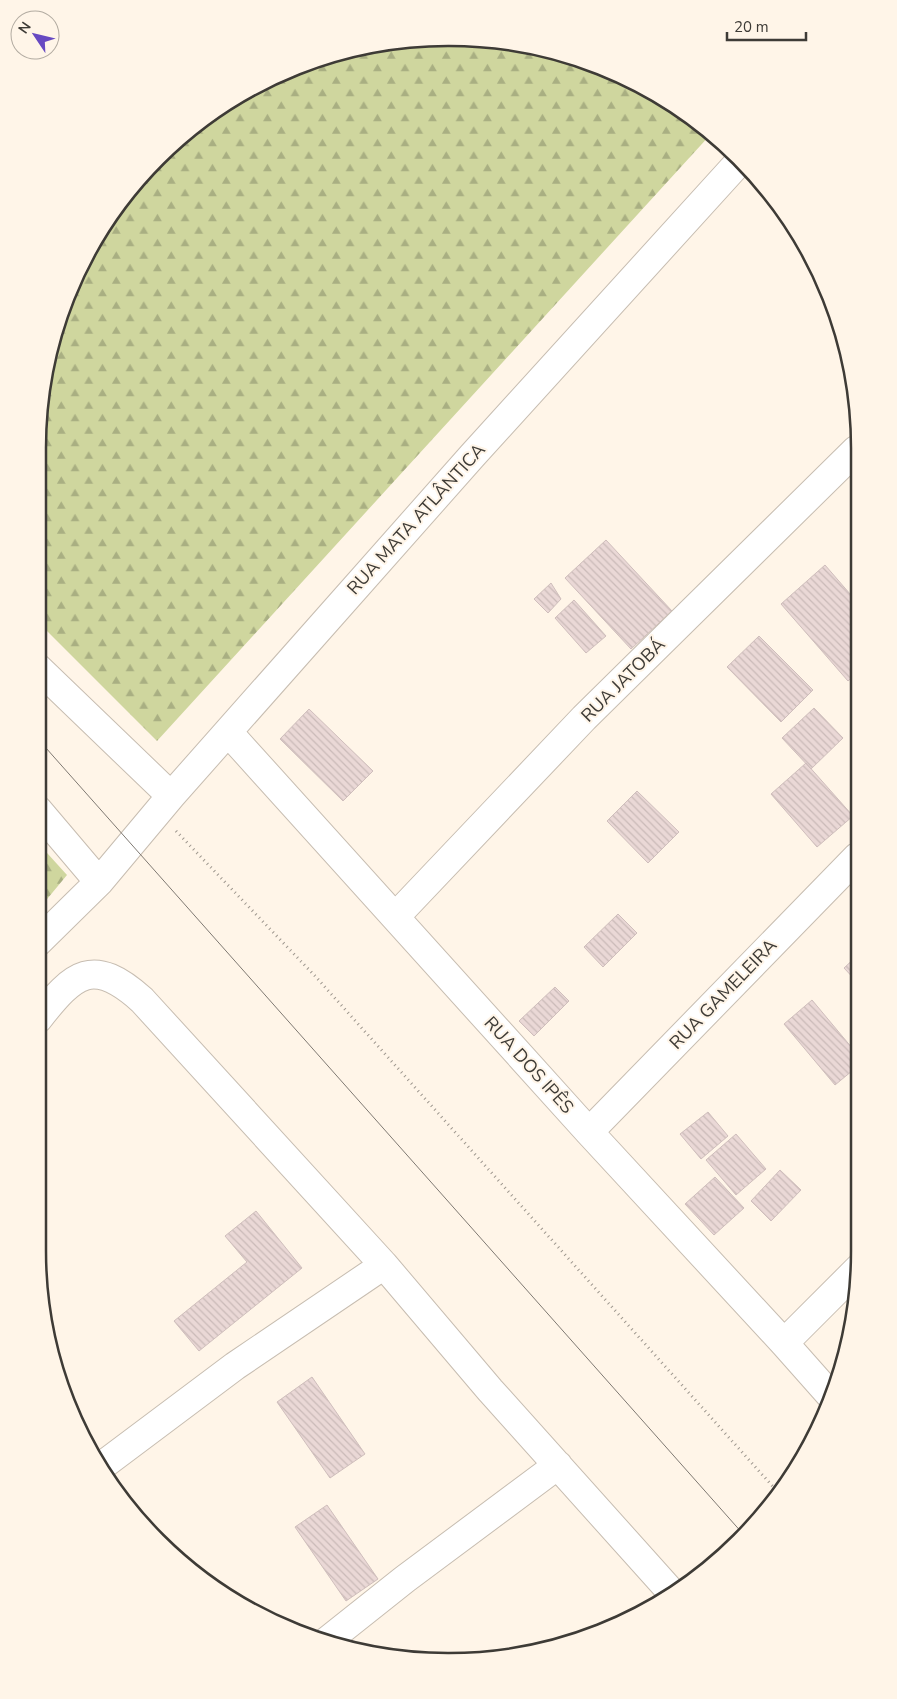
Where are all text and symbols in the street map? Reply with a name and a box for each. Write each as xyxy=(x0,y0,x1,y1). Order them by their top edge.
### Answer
north arrow xyxy=(10,10,60,60)
scale bar xyxy=(727,10,806,42)
text: 20 m xyxy=(734,17,769,37)
text: N xyxy=(14,18,36,38)
street label: RUA MATA ATLÂNTICA xyxy=(342,438,490,600)
street label: RUA JATOBÁ xyxy=(576,633,670,727)
street label: RUA GAMELEIRA xyxy=(664,934,782,1054)
street label: RUA DOS IPÊS xyxy=(479,1011,579,1119)

